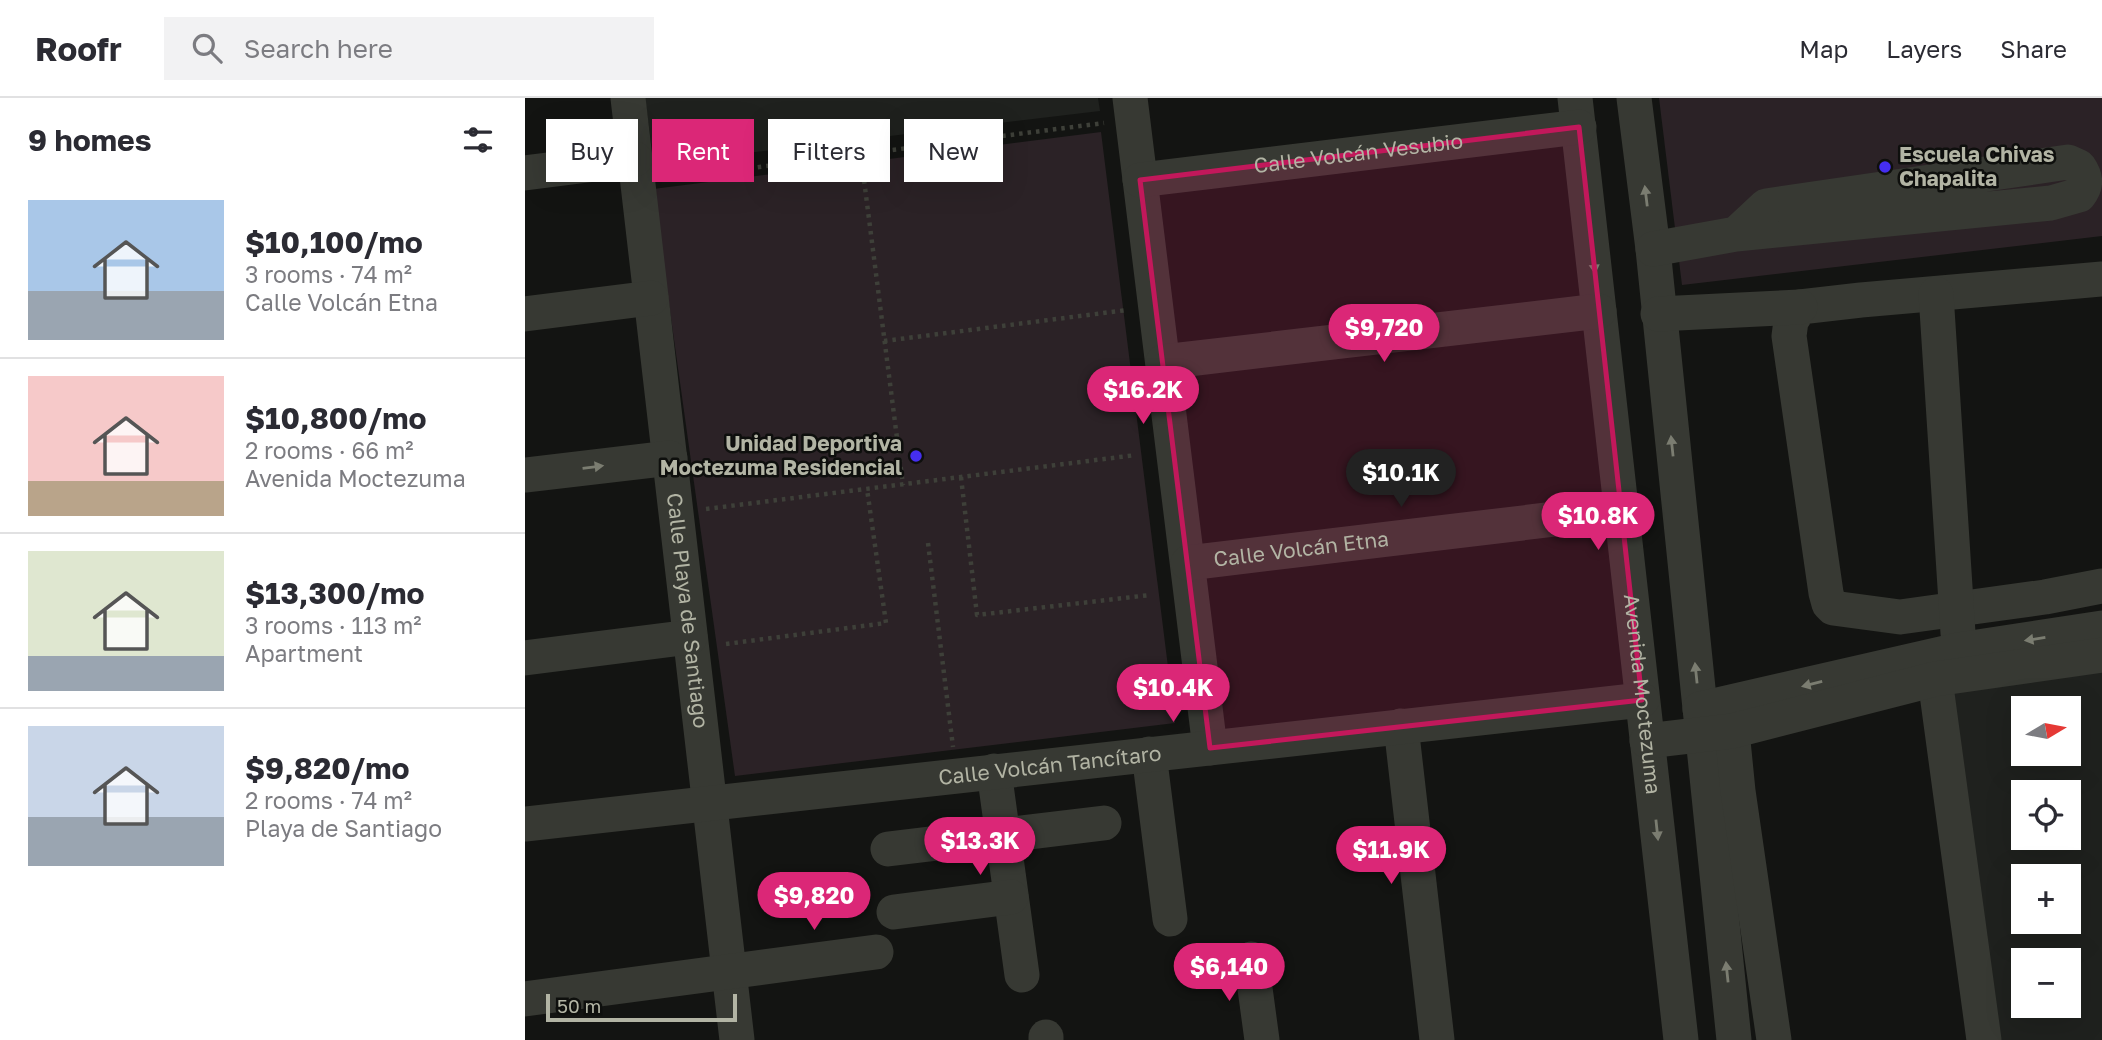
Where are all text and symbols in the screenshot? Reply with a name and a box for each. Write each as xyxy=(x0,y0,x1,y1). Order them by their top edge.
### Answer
search box xyxy=(164,17,654,80)
text: Roofr xyxy=(35,29,122,68)
icon: search xyxy=(188,29,226,67)
text: Search here xyxy=(244,33,393,64)
text: Map xyxy=(1799,34,1848,63)
text: Layers xyxy=(1886,34,1962,63)
text: Share xyxy=(2000,34,2067,63)
chip: Buy xyxy=(546,119,638,182)
chip: Rent xyxy=(652,119,754,182)
chip: Filters xyxy=(768,119,890,182)
chip: New xyxy=(904,119,1003,182)
icon: filters xyxy=(459,121,497,159)
text: 9 homes xyxy=(28,122,151,158)
street label: Calle Volcán Vesubio xyxy=(1252,127,1464,178)
place label: Escuela Chivas Chapalita xyxy=(1899,141,2055,191)
marker: Escuela Chivas Chapalita xyxy=(1877,159,1893,175)
one-way arrow xyxy=(1641,185,1652,207)
text: $10,100/mo xyxy=(245,224,423,260)
icon: home xyxy=(84,228,168,312)
one-way arrow xyxy=(1588,252,1599,274)
text: 3 rooms · 74 m² xyxy=(245,260,412,288)
text: Calle Volcán Etna xyxy=(245,288,438,316)
pin: $9,720 xyxy=(1327,304,1441,364)
text: $9,720 xyxy=(1345,313,1423,341)
pin: $16.2K xyxy=(1086,366,1200,426)
text: $16.2K xyxy=(1103,375,1183,403)
text: $10,800/mo xyxy=(245,400,427,436)
icon: home xyxy=(84,404,168,488)
place label: Unidad Deportiva Moctezuma Residencial xyxy=(660,430,902,480)
one-way arrow xyxy=(1666,435,1677,457)
text: 2 rooms · 66 m² xyxy=(245,436,414,464)
marker: Unidad Deportiva Moctezuma Residencial xyxy=(908,448,924,464)
pin: $10.1K xyxy=(1344,450,1458,509)
text: $10.1K xyxy=(1362,458,1440,486)
one-way arrow xyxy=(582,461,604,472)
text: Avenida Moctezuma xyxy=(245,464,466,492)
street label: Calle Playa de Santiago xyxy=(662,491,715,730)
pin: $10.8K xyxy=(1541,492,1655,552)
text: $10.8K xyxy=(1558,501,1638,529)
street label: Calle Volcán Etna xyxy=(1212,525,1390,572)
text: $13,300/mo xyxy=(245,575,424,611)
icon: home xyxy=(84,579,168,663)
street label: Avenida Moctezuma xyxy=(1619,593,1667,796)
text: 3 rooms · 113 m² xyxy=(245,611,422,639)
one-way arrow xyxy=(2023,633,2045,644)
text: Apartment xyxy=(245,639,363,667)
one-way arrow xyxy=(1691,661,1702,683)
pin: $10.4K xyxy=(1116,664,1230,724)
text: $10.4K xyxy=(1133,673,1213,701)
one-way arrow xyxy=(1801,679,1823,690)
north arrow xyxy=(2011,696,2081,766)
map controls xyxy=(2011,696,2081,1018)
street label: Calle Volcán Tancítaro xyxy=(937,739,1163,790)
text: $9,820/mo xyxy=(245,750,409,786)
icon: home xyxy=(84,754,168,838)
button: locate xyxy=(2011,780,2081,850)
text: 2 rooms · 74 m² xyxy=(245,786,412,814)
text: Playa de Santiago xyxy=(245,814,442,842)
pin: $13.3K xyxy=(923,818,1037,877)
one-way arrow xyxy=(1652,819,1663,841)
text: $13.3K xyxy=(940,826,1020,854)
pin: $11.9K xyxy=(1334,826,1448,886)
text: $11.9K xyxy=(1352,835,1430,863)
button: + xyxy=(2011,864,2081,934)
pin: $9,820 xyxy=(757,872,871,932)
text: $9,820 xyxy=(773,881,855,909)
pin: $6,140 xyxy=(1172,944,1286,1003)
button: − xyxy=(2011,948,2081,1018)
text: $6,140 xyxy=(1190,952,1268,980)
one-way arrow xyxy=(1721,961,1732,983)
scale bar xyxy=(546,991,737,1023)
text: 50 m xyxy=(557,994,601,1017)

